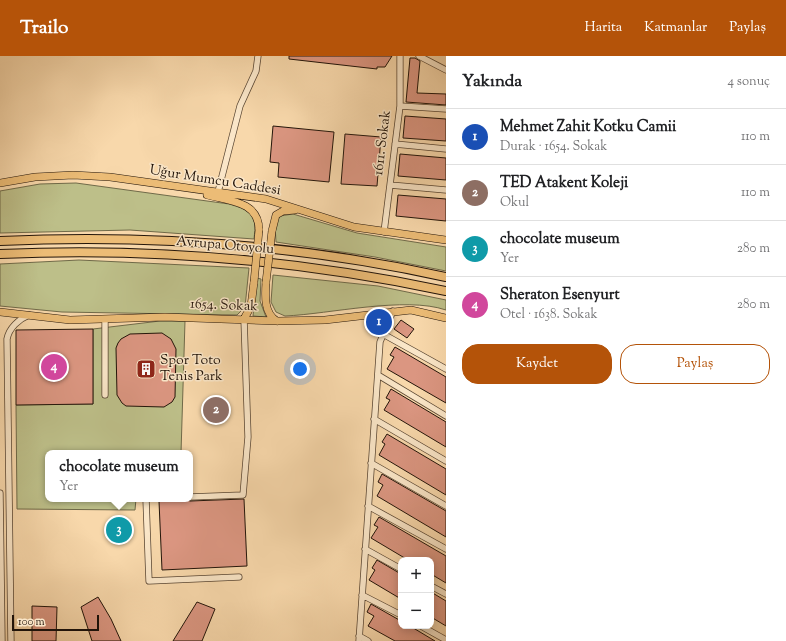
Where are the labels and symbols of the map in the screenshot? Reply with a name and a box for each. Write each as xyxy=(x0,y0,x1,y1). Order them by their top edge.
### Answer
street label: 1611. Sokak xyxy=(369,109,397,177)
street label: Uğur Mumcu Caddesi xyxy=(148,161,282,201)
street label: Avrupa Otoyolu xyxy=(175,232,275,260)
street label: 1654. Sokak xyxy=(190,295,259,317)
pin: 1 xyxy=(366,307,392,337)
place label: Spor Toto Tenis Park xyxy=(160,351,223,387)
pin: 4 xyxy=(41,352,67,382)
building icon: Spor Toto Tenis Park xyxy=(135,358,157,380)
your location xyxy=(290,359,310,379)
pin: 2 xyxy=(203,395,229,425)
pin: 3 xyxy=(106,515,132,545)
scale bar xyxy=(12,613,99,632)

